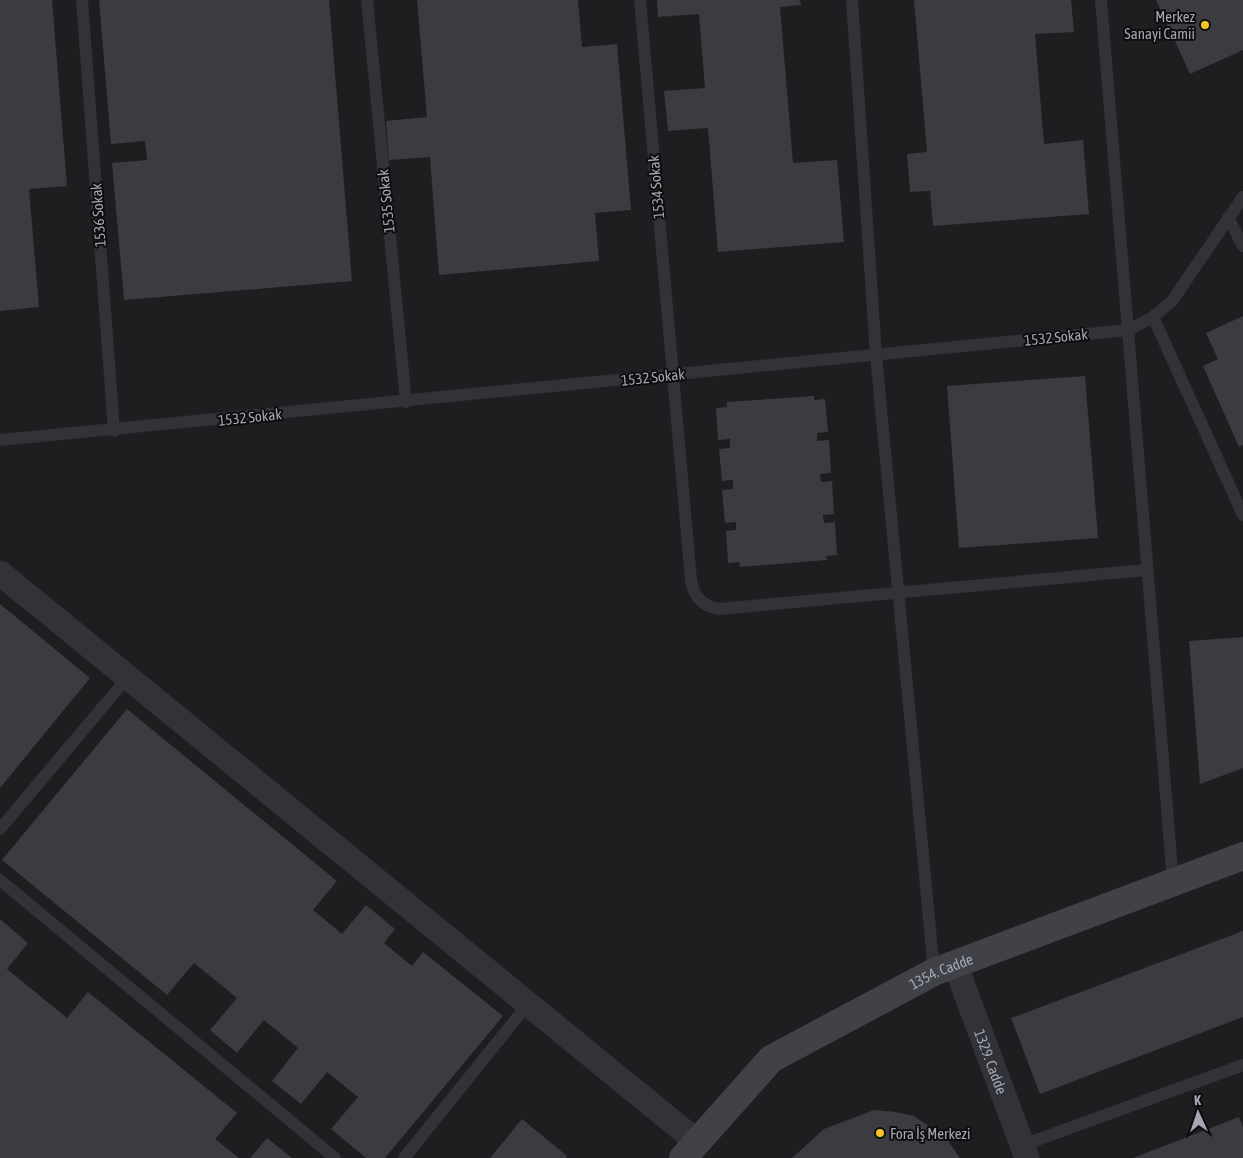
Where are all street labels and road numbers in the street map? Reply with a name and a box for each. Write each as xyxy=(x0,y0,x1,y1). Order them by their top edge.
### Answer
street label: 1534 Sokak xyxy=(645,154,667,220)
street label: 1535 Sokak xyxy=(374,168,398,234)
street label: 1536 Sokak xyxy=(87,182,109,247)
street label: 1532 Sokak xyxy=(1023,325,1089,349)
street label: 1532 Sokak xyxy=(620,365,686,389)
street label: 1532 Sokak xyxy=(217,405,283,429)
street label: 1354. Cadde xyxy=(906,950,975,992)
street label: 1329. Cadde xyxy=(971,1027,1011,1096)

